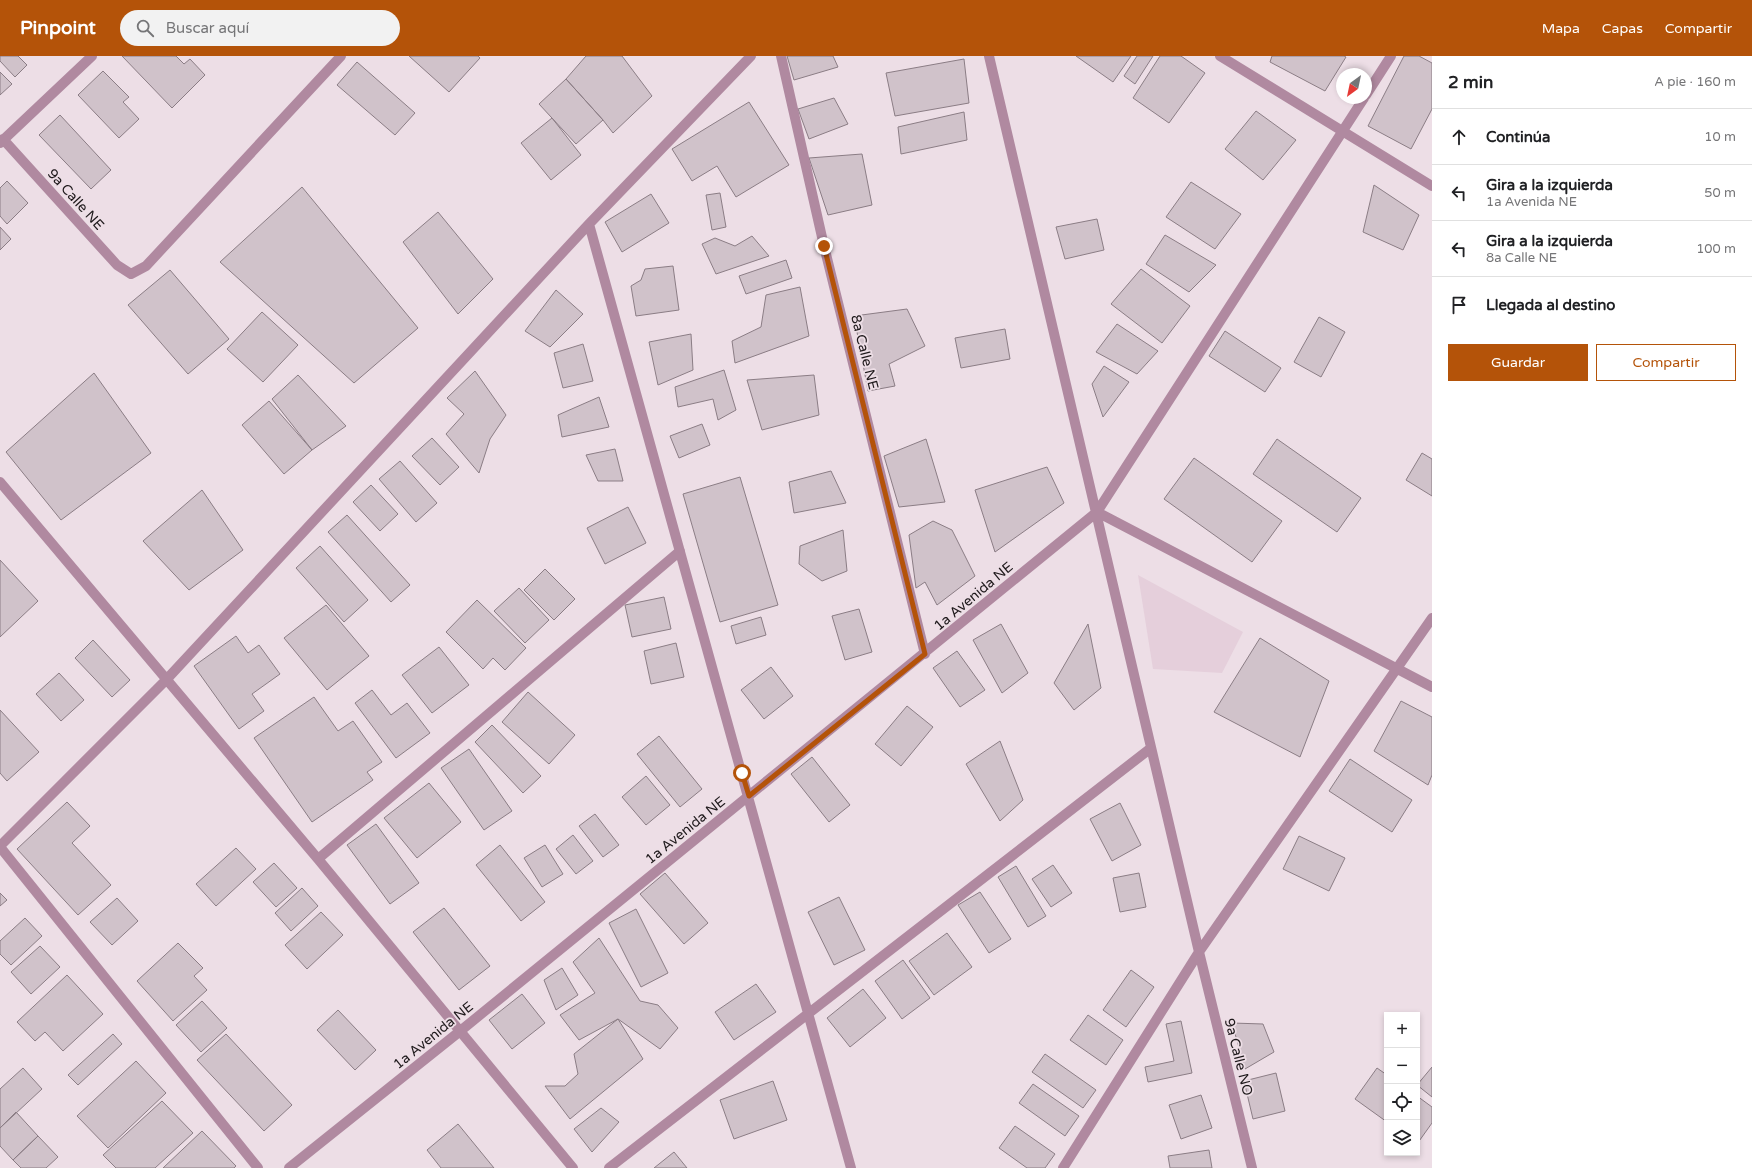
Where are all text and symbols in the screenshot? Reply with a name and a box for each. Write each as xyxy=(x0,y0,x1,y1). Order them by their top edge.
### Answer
search box xyxy=(120,10,400,46)
text: Pinpoint xyxy=(20,17,96,39)
icon: search xyxy=(134,17,156,39)
text: Buscar aquí xyxy=(166,19,249,37)
text: Mapa xyxy=(1542,20,1580,37)
text: Capas xyxy=(1602,20,1643,37)
text: Compartir xyxy=(1665,20,1732,37)
north arrow xyxy=(1336,68,1372,104)
text: 2 min xyxy=(1448,72,1493,93)
text: A pie · 160 m xyxy=(1654,74,1736,90)
icon: ahead xyxy=(1448,126,1470,148)
text: Continúa xyxy=(1486,128,1550,146)
text: 10 m xyxy=(1704,129,1736,145)
street label: 9a Calle NE xyxy=(44,165,108,234)
text: Gira a la izquierda xyxy=(1486,176,1613,194)
icon: left xyxy=(1448,182,1470,204)
text: 50 m xyxy=(1704,185,1736,201)
text: 1a Avenida NE xyxy=(1486,194,1577,210)
text: Gira a la izquierda xyxy=(1486,232,1613,250)
route end xyxy=(815,237,833,255)
icon: left xyxy=(1448,238,1470,260)
text: 100 m xyxy=(1696,241,1736,257)
text: 8a Calle NE xyxy=(1486,250,1557,266)
icon: arrive xyxy=(1448,294,1470,316)
text: Llegada al destino xyxy=(1486,296,1615,314)
street label: 8a Calle NE xyxy=(847,313,882,391)
button: Guardar xyxy=(1448,344,1588,381)
button: Compartir xyxy=(1596,344,1736,381)
street label: 1a Avenida NE xyxy=(930,558,1016,634)
route start xyxy=(733,764,751,782)
street label: 1a Avenida NE xyxy=(642,793,729,868)
street label: 1a Avenida NE xyxy=(390,998,477,1073)
map controls xyxy=(1384,1012,1420,1156)
button: + xyxy=(1384,1012,1420,1048)
street label: 9a Calle NO xyxy=(1221,1017,1256,1098)
button: − xyxy=(1384,1048,1420,1084)
button: locate xyxy=(1384,1084,1420,1120)
button: layers xyxy=(1384,1120,1420,1156)

